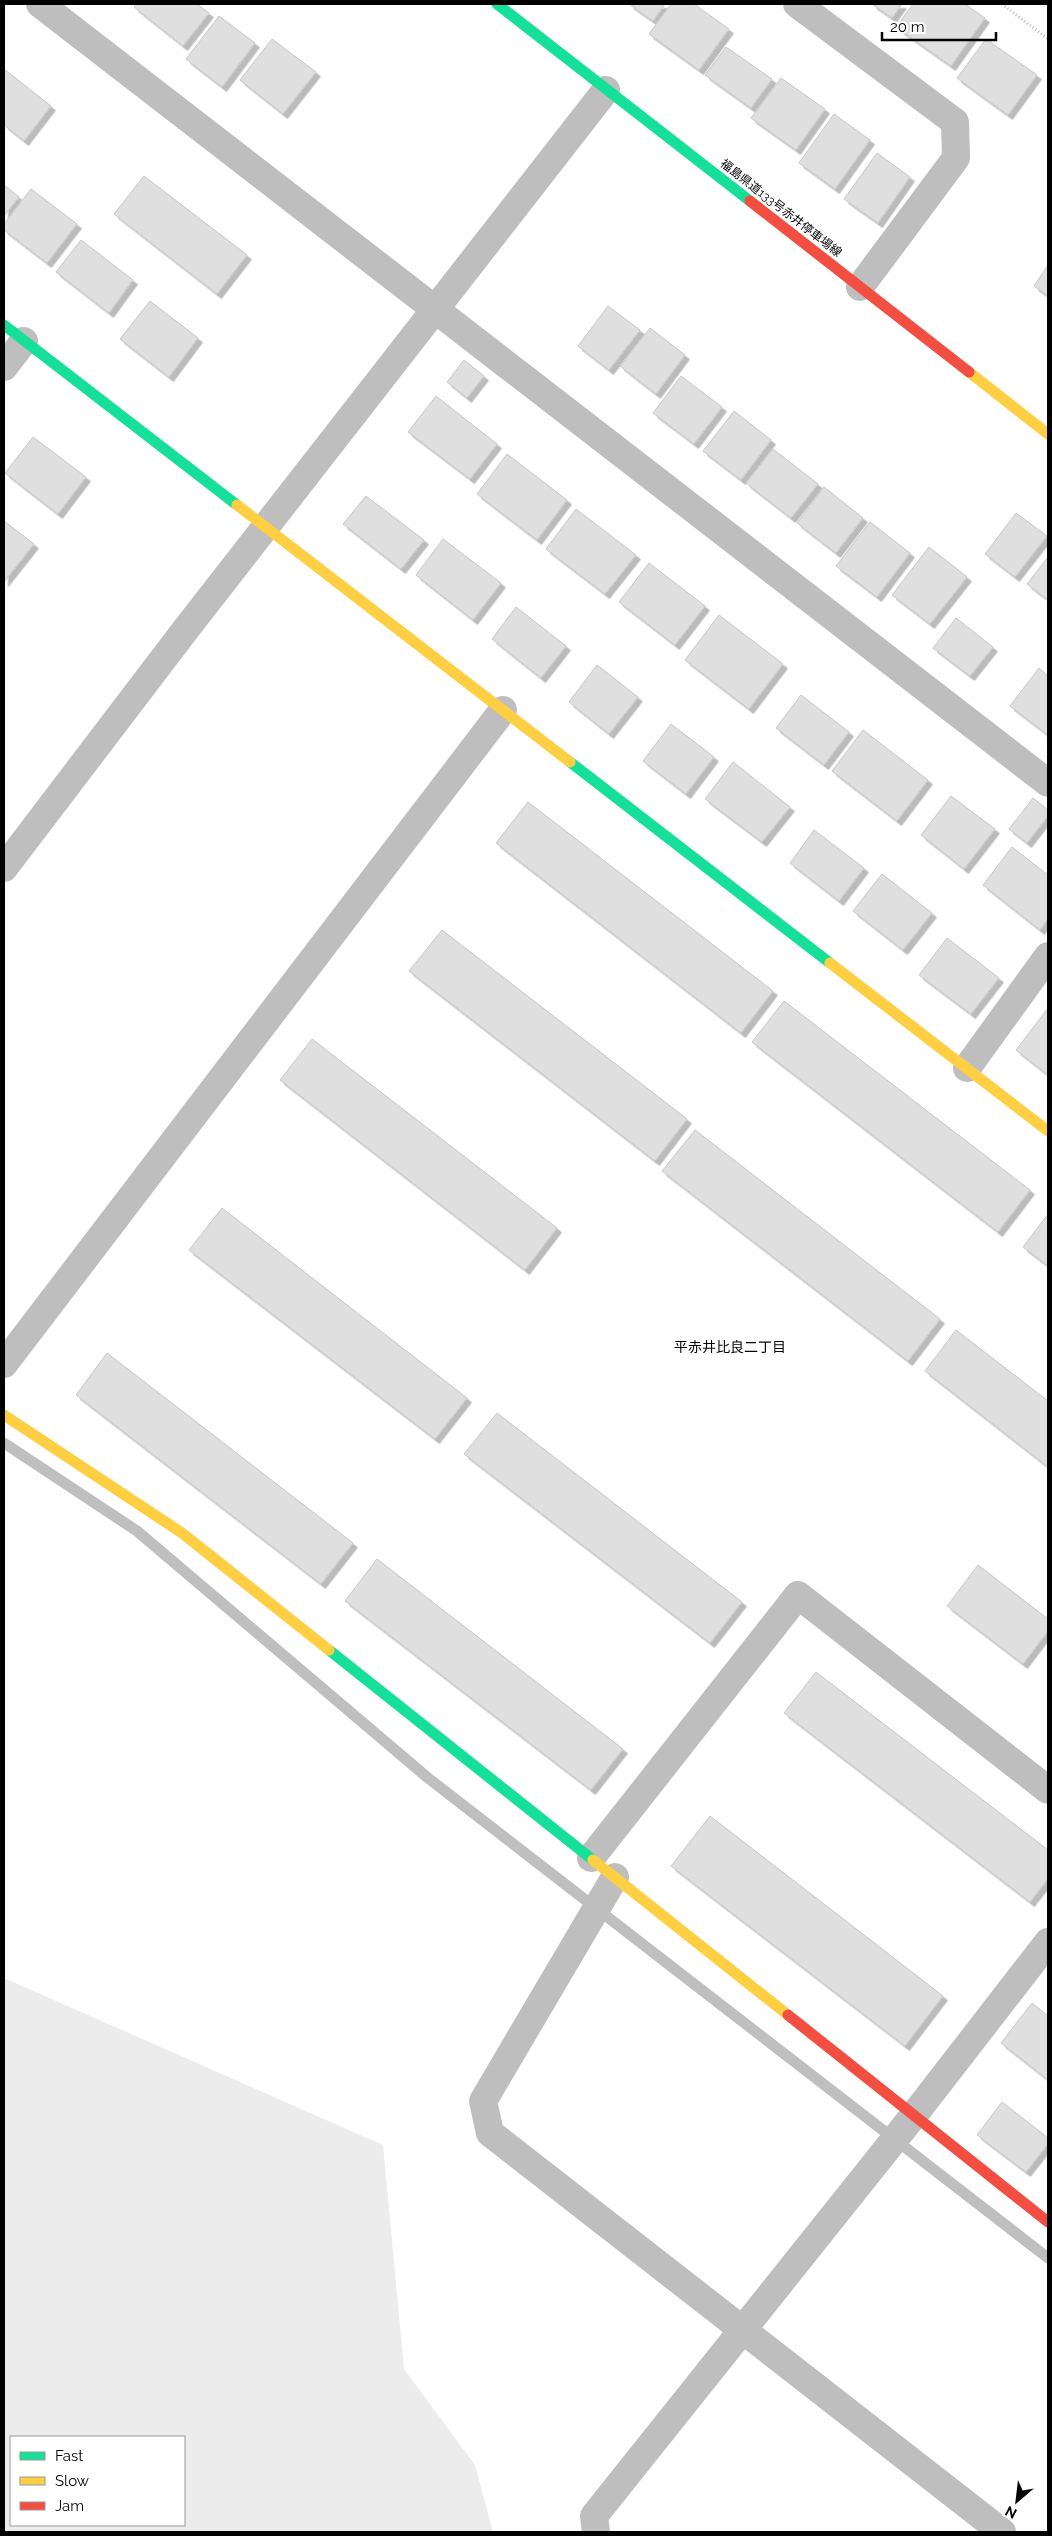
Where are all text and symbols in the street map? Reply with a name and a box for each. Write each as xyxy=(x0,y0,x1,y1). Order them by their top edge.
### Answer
scale bar xyxy=(882,10,996,42)
text: 20 m xyxy=(890,18,925,36)
street label: 福島県道133号赤井停車場線 xyxy=(718,156,844,260)
district label: 平赤井比良二丁目 xyxy=(674,1339,786,1355)
legend xyxy=(10,2436,185,2526)
text: Fast xyxy=(55,2447,83,2465)
text: Slow xyxy=(55,2472,89,2490)
north arrow xyxy=(992,2476,1042,2526)
text: Jam xyxy=(55,2497,84,2515)
text: N xyxy=(1002,2503,1019,2522)

